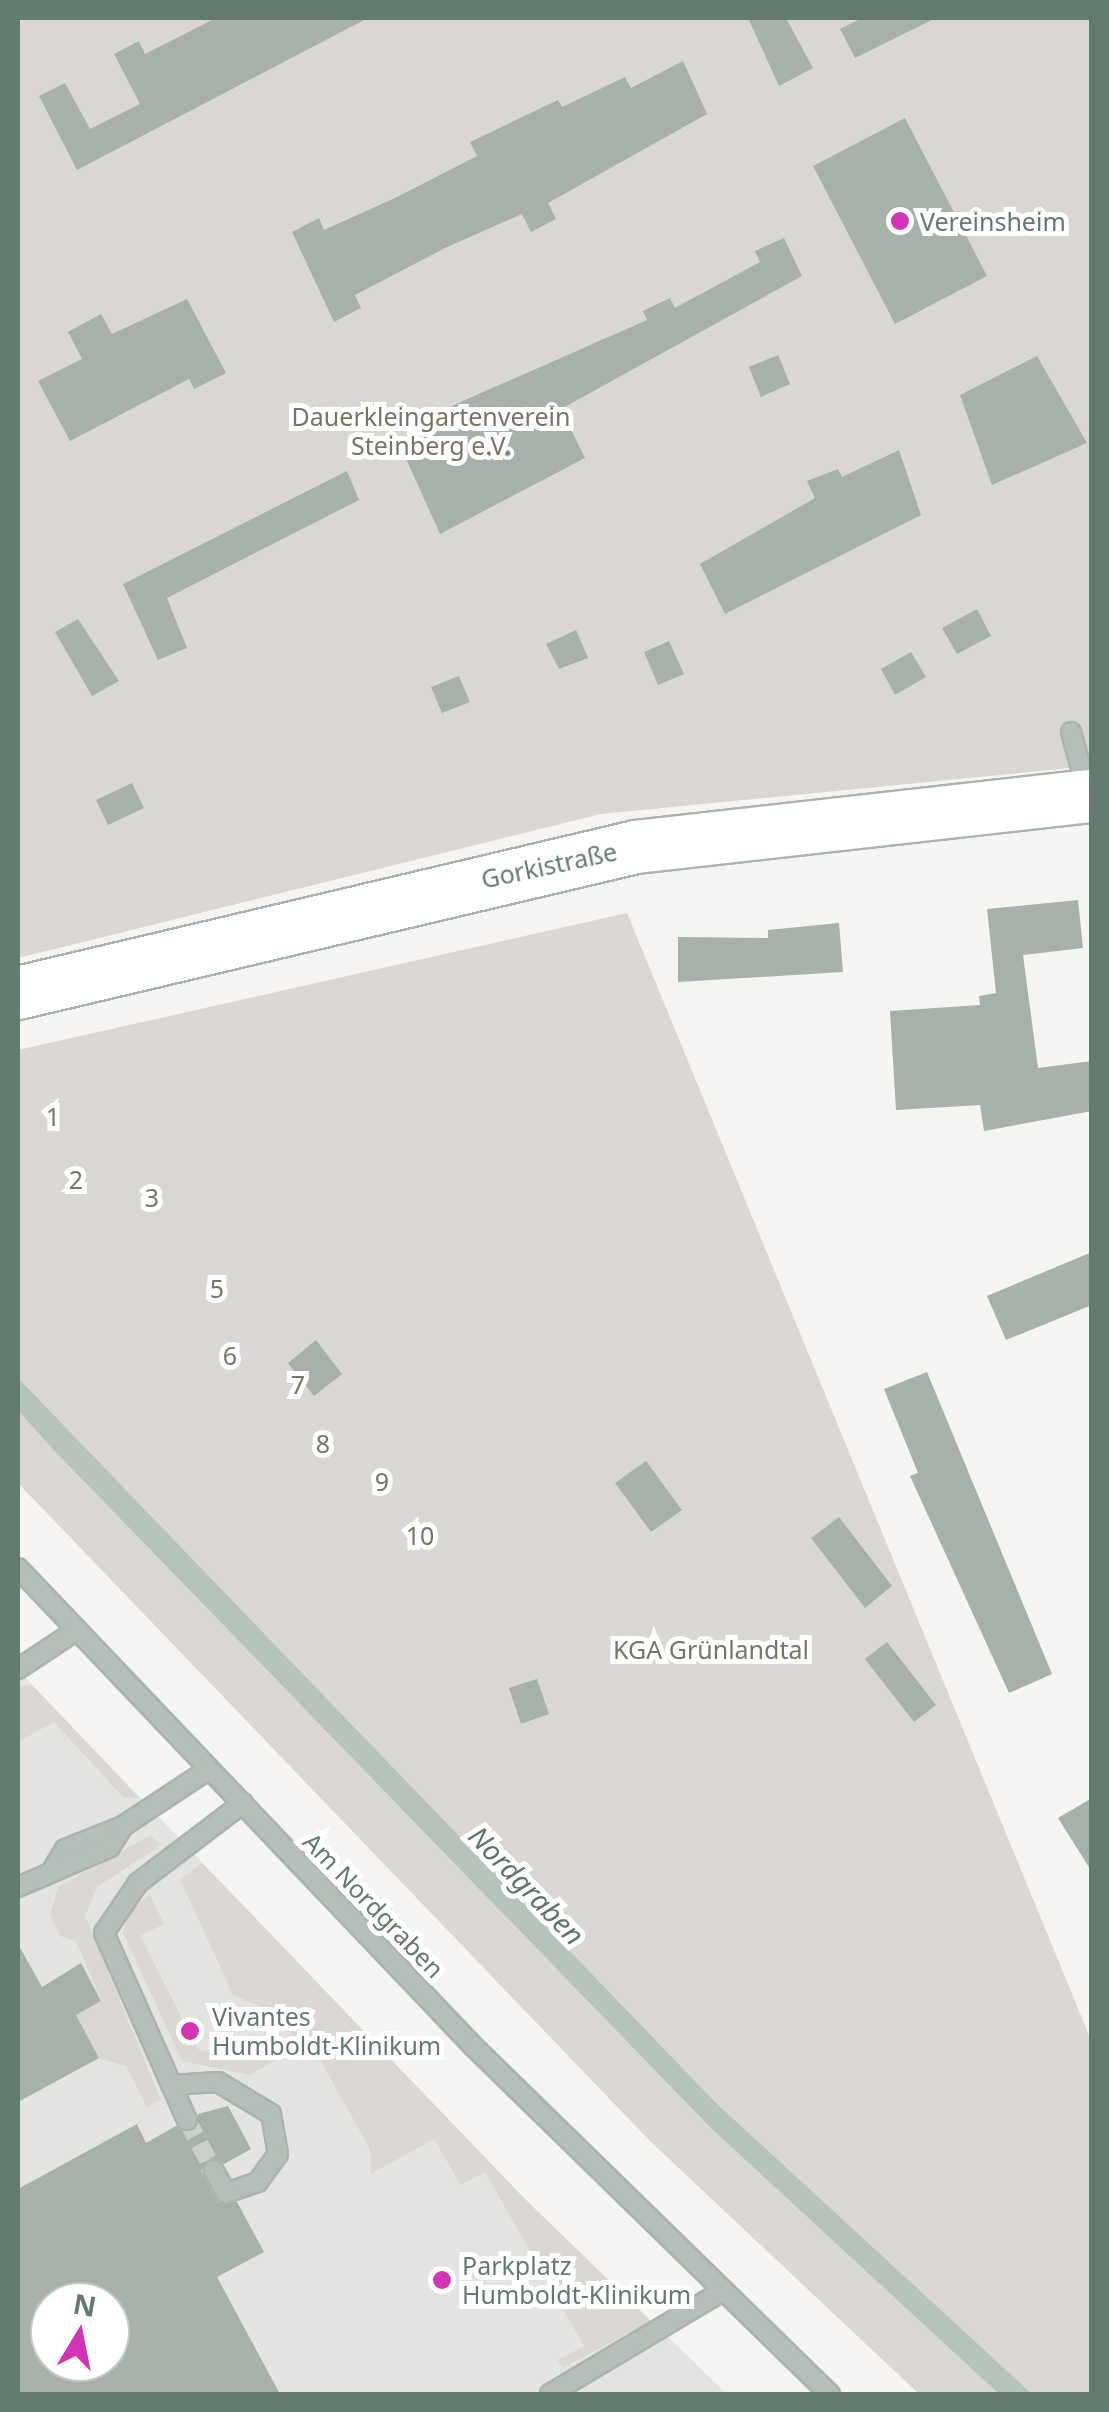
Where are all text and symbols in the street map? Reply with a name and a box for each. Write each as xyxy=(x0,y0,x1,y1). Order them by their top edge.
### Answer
place label: Vereinsheim xyxy=(920,206,1066,236)
marker: Vereinsheim xyxy=(889,210,911,232)
park label: Dauerkleingartenverein Steinberg e.V. xyxy=(292,402,570,461)
street label: Gorkistraße xyxy=(478,836,620,894)
park label: 1 xyxy=(46,1101,60,1131)
park label: 2 xyxy=(69,1164,83,1194)
park label: 3 xyxy=(145,1182,159,1212)
park label: 5 xyxy=(210,1273,224,1303)
park label: 6 xyxy=(223,1340,237,1370)
park label: 7 xyxy=(291,1369,305,1399)
park label: 8 xyxy=(316,1428,330,1458)
park label: 9 xyxy=(375,1466,389,1496)
park label: 10 xyxy=(406,1520,434,1550)
park label: KGA Grünlandtal xyxy=(613,1634,809,1664)
water label: Nordgraben xyxy=(462,1819,592,1951)
street label: Am Nordgraben xyxy=(297,1826,451,1984)
place label: Vivantes Humboldt-Klinikum xyxy=(212,2002,441,2061)
marker: Vivantes Humboldt-Klinikum xyxy=(177,2018,203,2044)
place label: Parkplatz Humboldt-Klinikum xyxy=(462,2251,691,2310)
marker: Parkplatz Humboldt-Klinikum xyxy=(431,2269,453,2291)
north arrow xyxy=(30,2282,130,2382)
text: N xyxy=(70,2284,99,2325)

